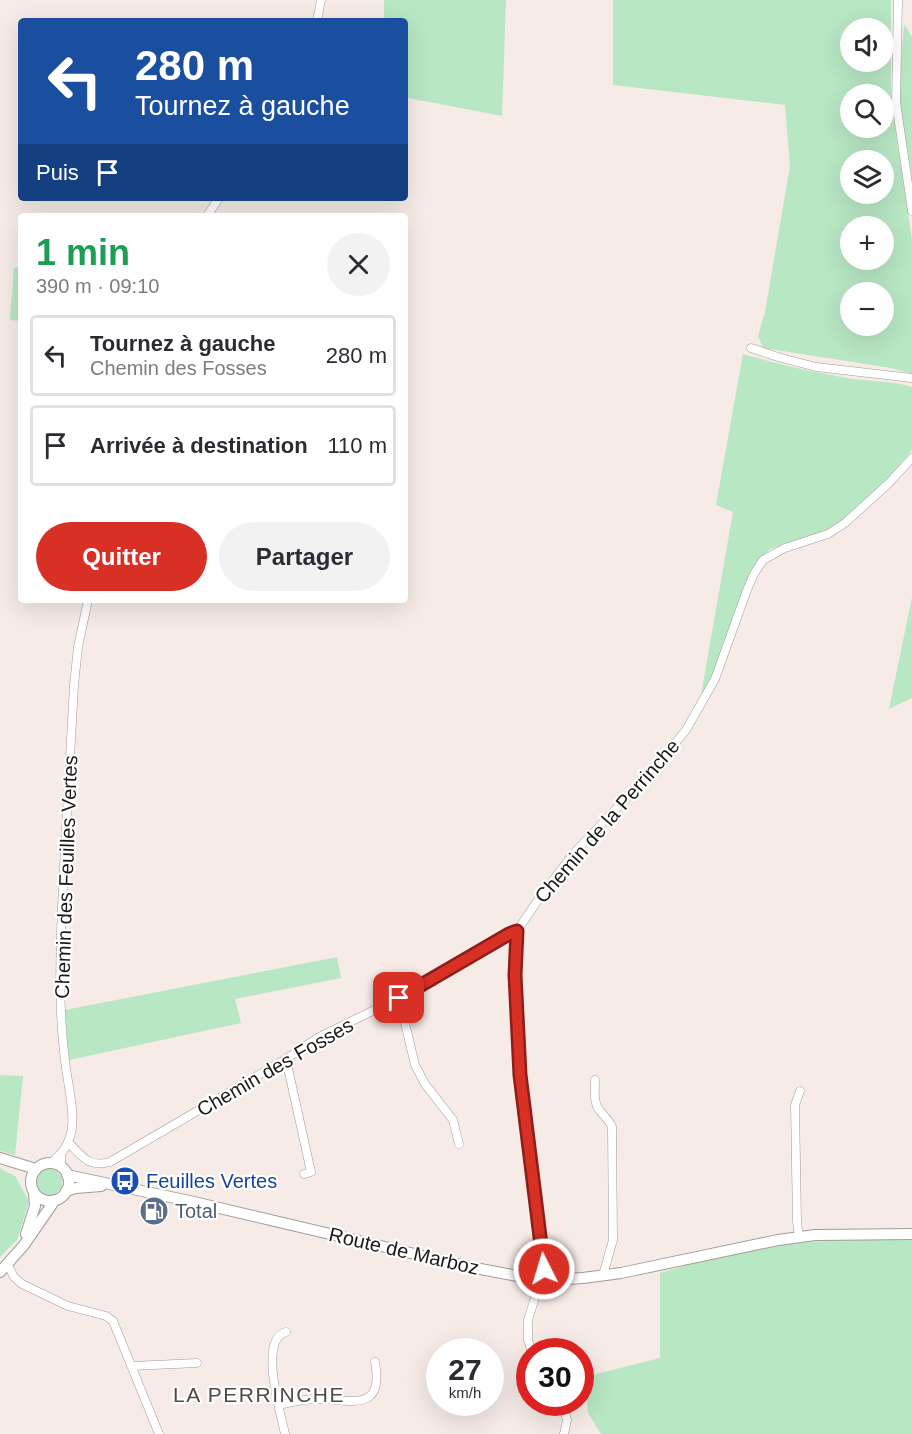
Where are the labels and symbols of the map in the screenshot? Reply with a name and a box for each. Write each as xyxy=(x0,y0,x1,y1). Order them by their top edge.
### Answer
street label: Chemin de la Perrinche xyxy=(530,735,684,907)
street label: Chemin des Feuilles Vertes xyxy=(51,755,81,999)
pin xyxy=(373,972,424,1023)
street label: Chemin des Fosses xyxy=(193,1013,357,1121)
bus stop icon: Feuilles Vertes xyxy=(109,1165,141,1197)
place label: Feuilles Vertes xyxy=(146,1170,277,1192)
fuel station icon: Total xyxy=(138,1195,170,1227)
place label: Total xyxy=(175,1200,217,1222)
street label: Route de Marboz xyxy=(327,1223,481,1279)
position arrow xyxy=(512,1237,576,1301)
speed limit sign: 30 xyxy=(516,1338,594,1416)
district label: LA PERRINCHE xyxy=(173,1383,345,1406)

